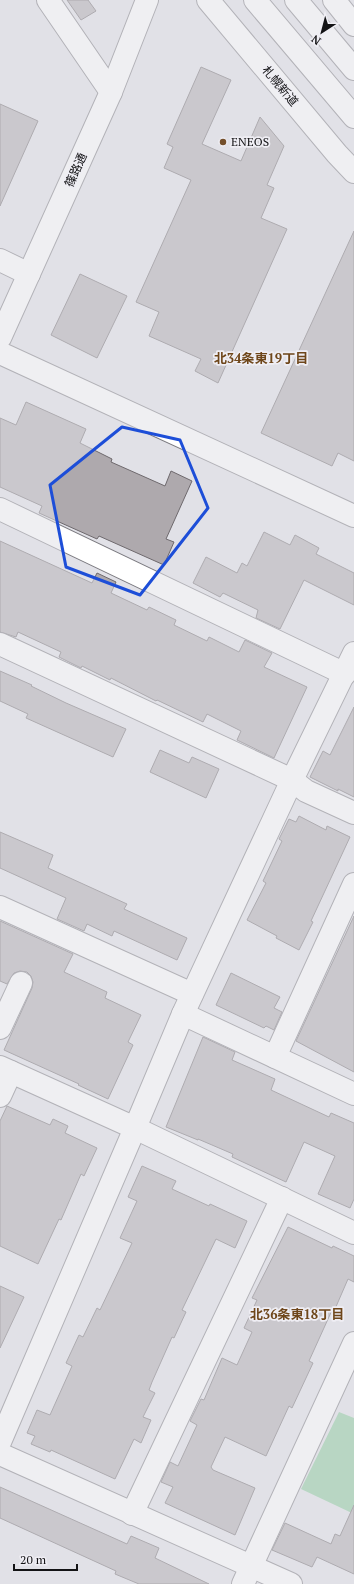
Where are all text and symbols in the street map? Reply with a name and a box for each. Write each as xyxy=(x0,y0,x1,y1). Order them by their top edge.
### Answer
north arrow xyxy=(302,12,342,52)
text: N xyxy=(308,32,324,48)
street label: 札幌新道 xyxy=(259,62,302,109)
place label: ENEOS xyxy=(231,134,269,149)
marker: ENEOS xyxy=(218,137,228,147)
street label: 篠路通 xyxy=(61,150,90,189)
district label: 北34条東19丁目 xyxy=(214,349,308,367)
district label: 北36条東18丁目 xyxy=(250,1305,344,1323)
scale bar xyxy=(14,1546,77,1572)
text: 20 m xyxy=(20,1552,47,1567)

